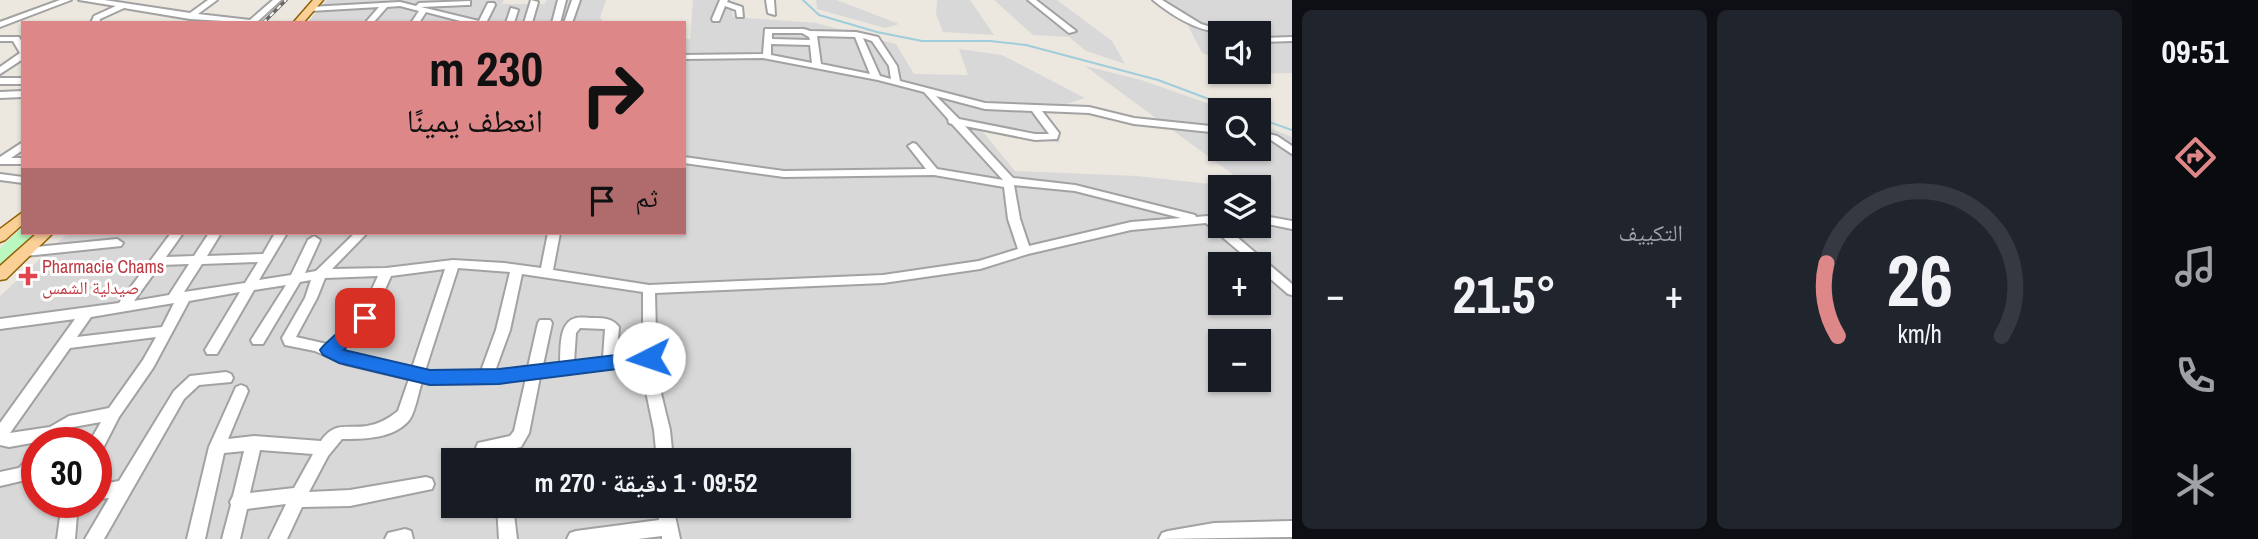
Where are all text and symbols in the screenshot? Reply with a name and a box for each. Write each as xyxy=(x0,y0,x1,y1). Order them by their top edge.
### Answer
map controls xyxy=(1208,21,1271,392)
button: sound xyxy=(1208,21,1271,84)
text: 09:51 xyxy=(2161,30,2229,73)
text: 230 m xyxy=(429,35,543,101)
icon: right xyxy=(567,49,658,140)
button: search xyxy=(1208,98,1271,161)
text: انعطف يمينًا xyxy=(407,99,543,142)
icon: directions xyxy=(2171,133,2220,182)
button: layers xyxy=(1208,175,1271,238)
text: ثم xyxy=(635,180,658,215)
icon: arrive xyxy=(583,182,621,220)
text: التكييف xyxy=(1618,217,1683,248)
text: 26 xyxy=(1886,231,1953,329)
icon: music xyxy=(2171,242,2220,291)
button: + xyxy=(1208,252,1271,315)
place label: Pharmacie Chams صيدلية الشمس xyxy=(42,254,164,300)
text: 21.5° xyxy=(1453,259,1556,329)
marker: Pharmacie Chams صيدلية الشمس xyxy=(20,268,36,284)
text: − xyxy=(1326,269,1344,320)
text: + xyxy=(1665,269,1683,320)
pin xyxy=(335,288,395,348)
icon: arrive xyxy=(346,299,384,337)
text: km/h xyxy=(1897,316,1942,350)
position arrow xyxy=(612,321,686,395)
button: − xyxy=(1208,329,1271,392)
icon: phone xyxy=(2171,351,2220,400)
speed limit sign: 30 xyxy=(21,427,112,518)
icon: climate xyxy=(2171,460,2220,509)
text: 09:52 · 1 دقيقة · 270 m xyxy=(535,465,757,500)

